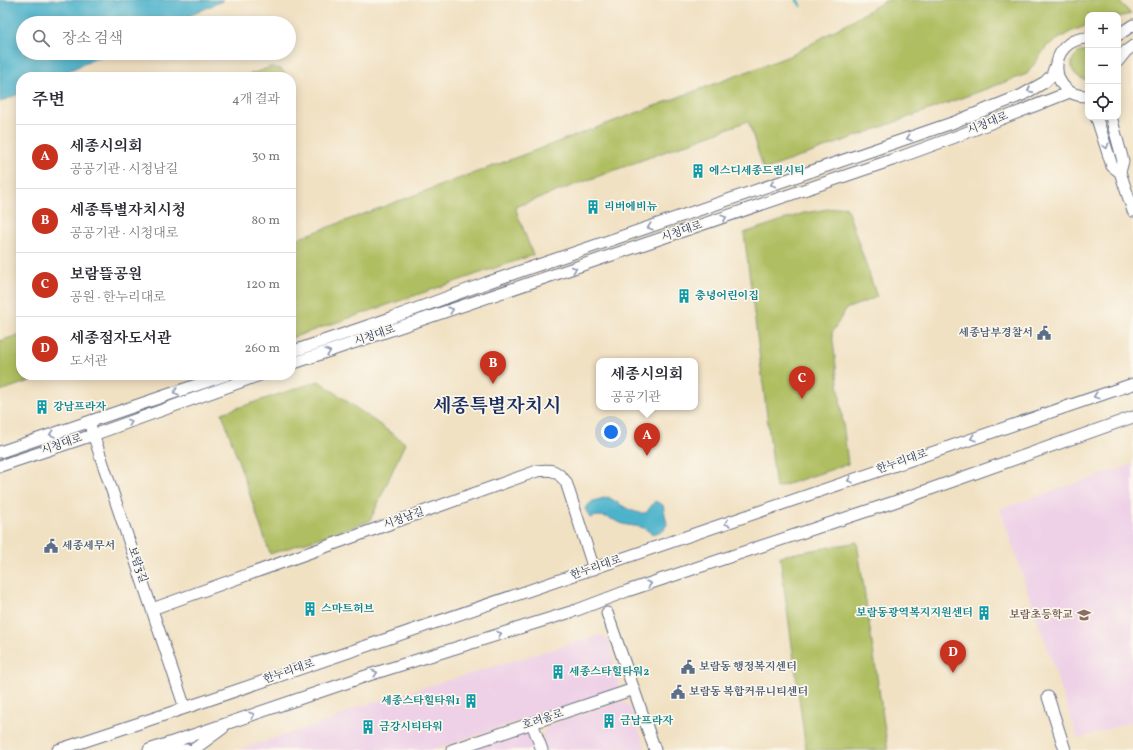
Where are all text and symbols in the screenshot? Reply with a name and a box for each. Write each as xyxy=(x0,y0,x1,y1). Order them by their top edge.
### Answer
map controls xyxy=(1085,12,1121,120)
button: + xyxy=(1085,12,1121,48)
search box xyxy=(16,16,296,60)
icon: search xyxy=(30,27,52,49)
text: 장소 검색 xyxy=(62,29,123,50)
button: − xyxy=(1085,48,1121,84)
button: locate xyxy=(1085,84,1121,120)
one-way arrow xyxy=(1027,86,1035,93)
text: 주변 xyxy=(32,89,65,112)
text: 4개 결과 xyxy=(232,91,280,109)
street label: 시청대로 xyxy=(965,109,1011,139)
one-way arrow xyxy=(906,133,913,141)
text: 세종시의회 xyxy=(70,137,142,158)
one-way arrow xyxy=(1101,142,1110,149)
text: A xyxy=(40,148,50,166)
text: 30 m xyxy=(252,148,280,166)
text: 공공기관 · 시청남길 xyxy=(70,161,178,179)
building icon: 에스디세종드림시티 xyxy=(690,163,706,179)
place label: 에스디세종드림시티 xyxy=(709,164,805,179)
one-way arrow xyxy=(770,180,777,188)
building icon: 리버에비뉴 xyxy=(585,199,601,215)
place label: 리버에비뉴 xyxy=(604,200,658,215)
text: 세종특별자치시청 xyxy=(70,201,186,222)
text: B xyxy=(41,212,49,230)
text: 80 m xyxy=(251,212,280,230)
one-way arrow xyxy=(720,214,727,223)
street label: 시청대로 xyxy=(659,218,705,246)
one-way arrow xyxy=(647,222,654,231)
text: 공공기관 · 시청대로 xyxy=(70,225,178,243)
text: 보람뜰공원 xyxy=(70,265,142,286)
one-way arrow xyxy=(571,265,578,273)
text: C xyxy=(41,276,49,294)
text: 120 m xyxy=(246,276,280,294)
building icon: 충녕어린이집 xyxy=(676,288,692,304)
text: 공원 · 한누리대로 xyxy=(70,289,166,307)
place label: 충녕어린이집 xyxy=(695,289,759,304)
one-way arrow xyxy=(447,306,454,315)
street label: 시청대로 xyxy=(352,322,398,350)
public building icon: 세종남부경찰서 xyxy=(1036,325,1052,341)
place label: 세종남부경찰서 xyxy=(959,326,1033,341)
text: 세종점자도서관 xyxy=(70,329,171,350)
text: D xyxy=(40,340,50,358)
text: 260 m xyxy=(245,340,280,358)
one-way arrow xyxy=(324,348,331,357)
pin: B xyxy=(480,351,506,384)
text: 도서관 xyxy=(70,353,108,371)
popup xyxy=(596,358,698,410)
text: 세종시의회 xyxy=(611,365,683,386)
pin: C xyxy=(789,366,815,399)
one-way arrow xyxy=(172,388,179,396)
text: 공공기관 xyxy=(611,389,661,407)
one-way arrow xyxy=(1093,392,1100,400)
district label: 세종특별자치시 xyxy=(433,394,561,420)
building icon: 강남프라자 xyxy=(34,399,50,415)
place label: 강남프라자 xyxy=(53,400,107,415)
one-way arrow xyxy=(126,418,133,426)
your location xyxy=(601,422,621,442)
pin: A xyxy=(634,423,660,456)
one-way arrow xyxy=(48,430,55,438)
street label: 시청대로 xyxy=(39,431,85,459)
one-way arrow xyxy=(970,433,977,442)
street label: 한누리대로 xyxy=(874,446,930,478)
one-way arrow xyxy=(847,476,854,484)
street label: 시청남길 xyxy=(381,505,427,533)
one-way arrow xyxy=(724,518,731,527)
public building icon: 세종세무서 xyxy=(43,538,59,554)
place label: 세종세무서 xyxy=(62,539,115,554)
street label: 보람3길 xyxy=(124,545,150,585)
street label: 한누리대로 xyxy=(568,552,624,584)
one-way arrow xyxy=(645,580,652,588)
building icon: 스마트허브 xyxy=(302,601,318,617)
place label: 스마트허브 xyxy=(321,602,375,617)
building icon: 보람동광역복지지원센터 xyxy=(976,605,992,621)
place label: 보람동광역복지지원센터 xyxy=(856,606,973,621)
school or university icon: 보람초등학교 xyxy=(1076,607,1092,623)
place label: 보람초등학교 xyxy=(1009,608,1073,623)
one-way arrow xyxy=(496,630,503,639)
pin: D xyxy=(940,640,966,673)
street label: 한누리대로 xyxy=(261,656,317,688)
public building icon: 보람동 행정복지센터 xyxy=(680,659,696,675)
place label: 보람동 행정복지센터 xyxy=(699,660,797,675)
building icon: 세종스타힐타워2 xyxy=(550,664,566,680)
place label: 세종스타힐타워2 xyxy=(569,665,649,680)
one-way arrow xyxy=(372,669,379,678)
public building icon: 보람동 복합커뮤니티센터 xyxy=(670,684,686,700)
place label: 보람동 복합커뮤니티센터 xyxy=(689,685,808,700)
building icon: 세종스타힐타워1 xyxy=(463,693,479,709)
place label: 세종스타힐타워1 xyxy=(381,694,460,709)
street label: 호려울로 xyxy=(520,706,566,734)
one-way arrow xyxy=(248,711,255,720)
building icon: 금남프라자 xyxy=(601,713,617,729)
place label: 금남프라자 xyxy=(620,714,674,729)
building icon: 금강시티타워 xyxy=(360,719,376,735)
place label: 금강시티타워 xyxy=(379,720,443,735)

